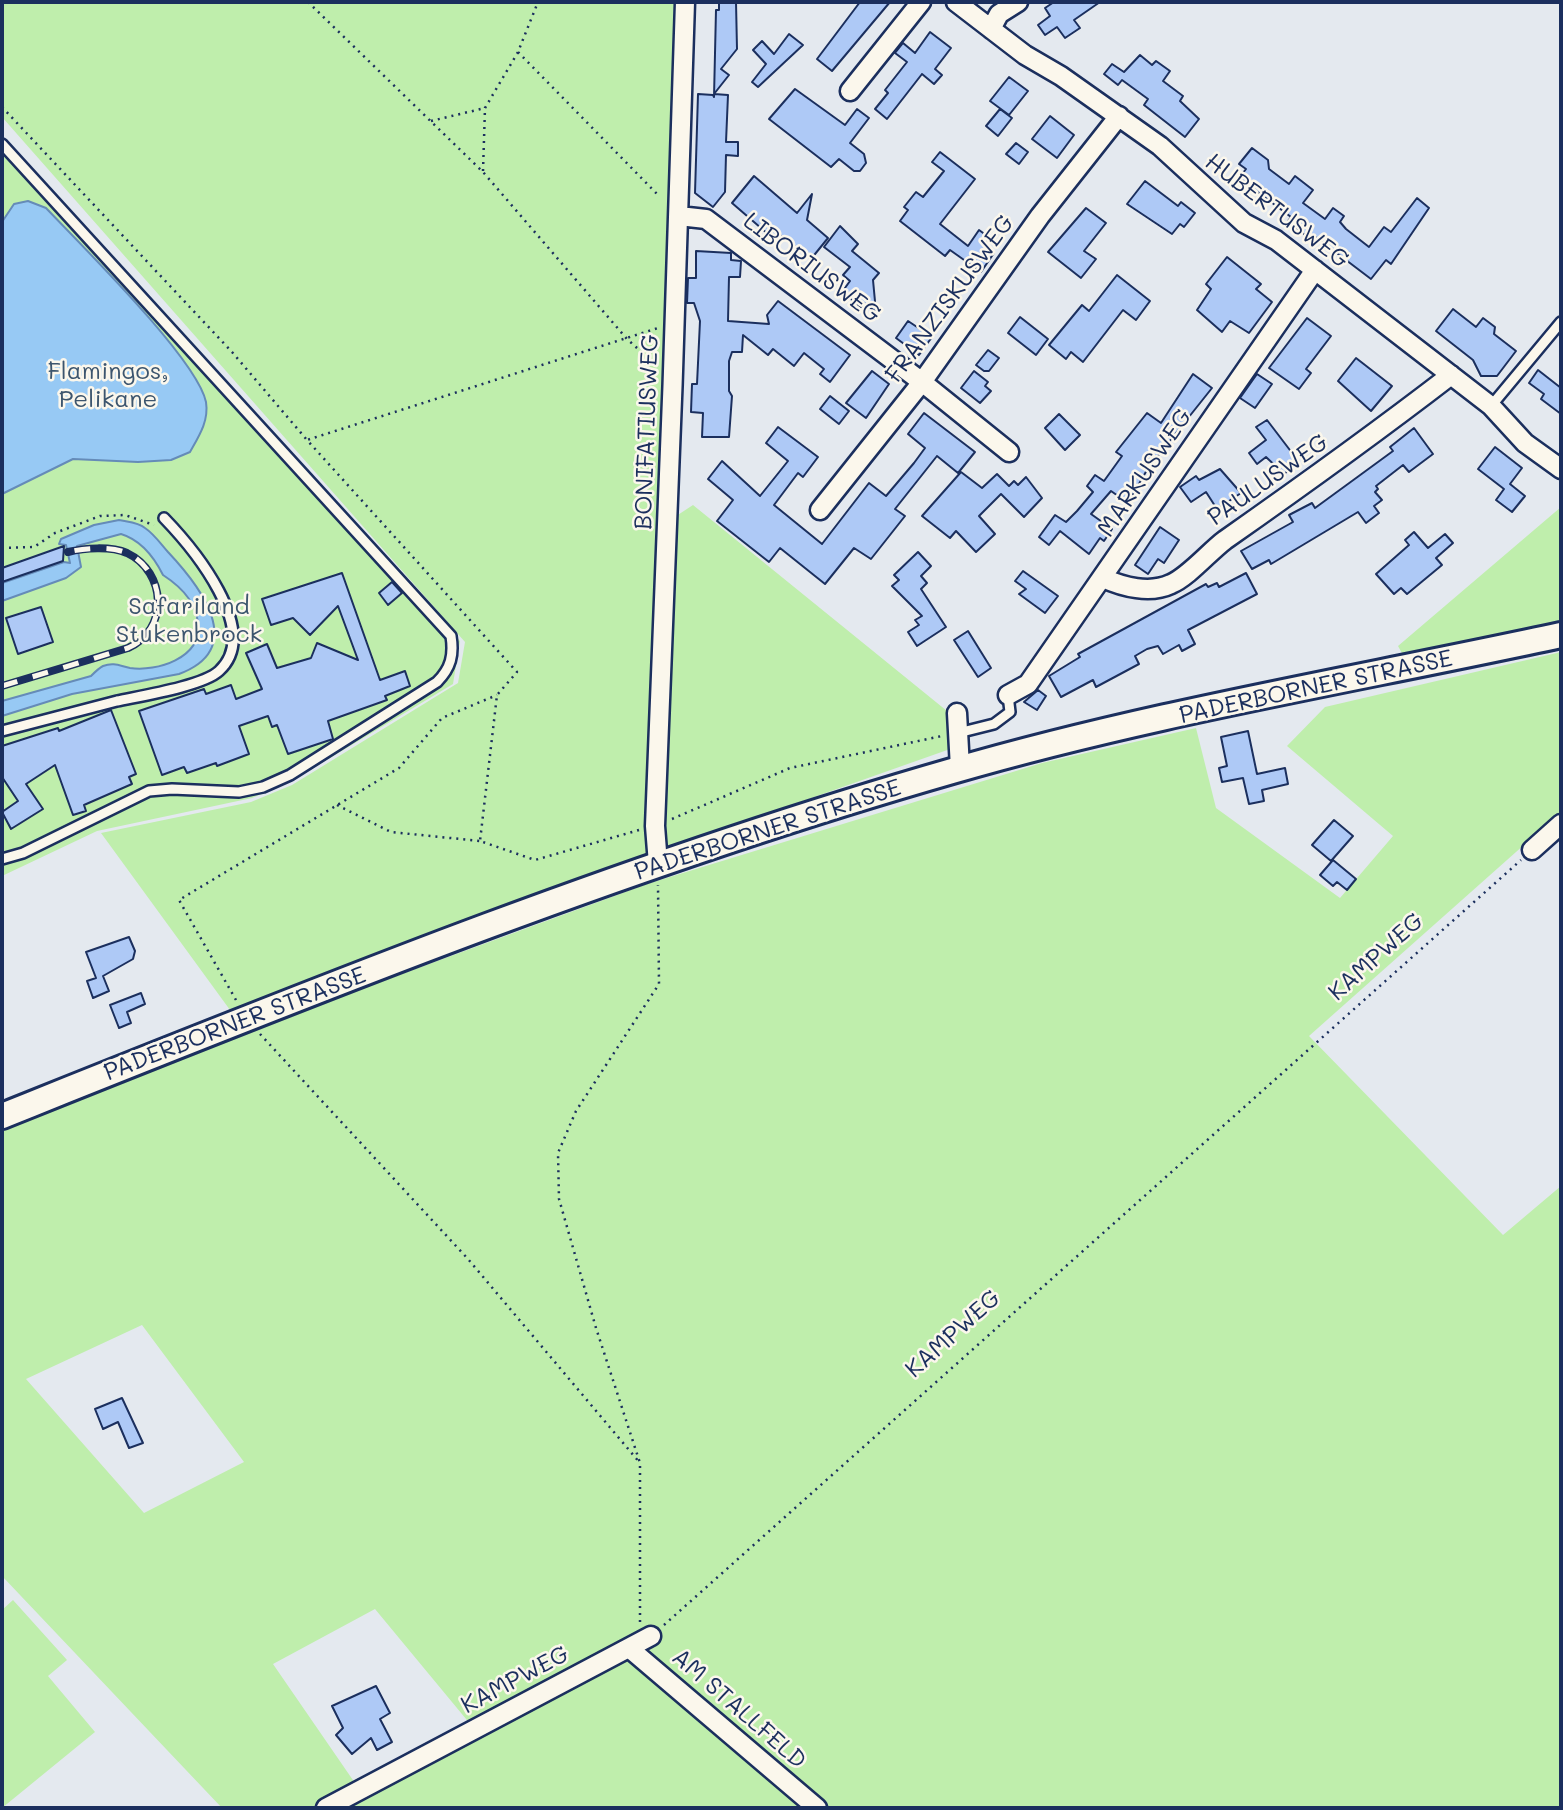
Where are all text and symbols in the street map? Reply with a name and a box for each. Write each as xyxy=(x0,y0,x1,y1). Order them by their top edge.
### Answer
street label: HUBERTUSWEG xyxy=(1199,148,1355,274)
street label: LIBORIUSWEG xyxy=(737,207,887,329)
street label: FRANZISKUSWEG xyxy=(880,210,1020,388)
street label: BONIFATIUSWEG xyxy=(629,334,665,530)
park label: Flamingos, Pelikane xyxy=(47,358,169,414)
street label: MARKUSWEG xyxy=(1092,404,1198,542)
street label: PAULUSWEG xyxy=(1202,428,1334,532)
park label: Safariland Stukenbrock xyxy=(116,593,262,649)
street label: PADERBORNER STRASSE xyxy=(1177,644,1455,730)
street label: PADERBORNER STRASSE xyxy=(631,773,905,887)
street label: KAMPWEG xyxy=(1323,907,1429,1007)
street label: PADERBORNER STRASSE xyxy=(100,961,370,1087)
street label: KAMPWEG xyxy=(900,1284,1006,1384)
street label: KAMPWEG xyxy=(456,1640,574,1720)
street label: AM STALLFELD xyxy=(666,1643,812,1775)

